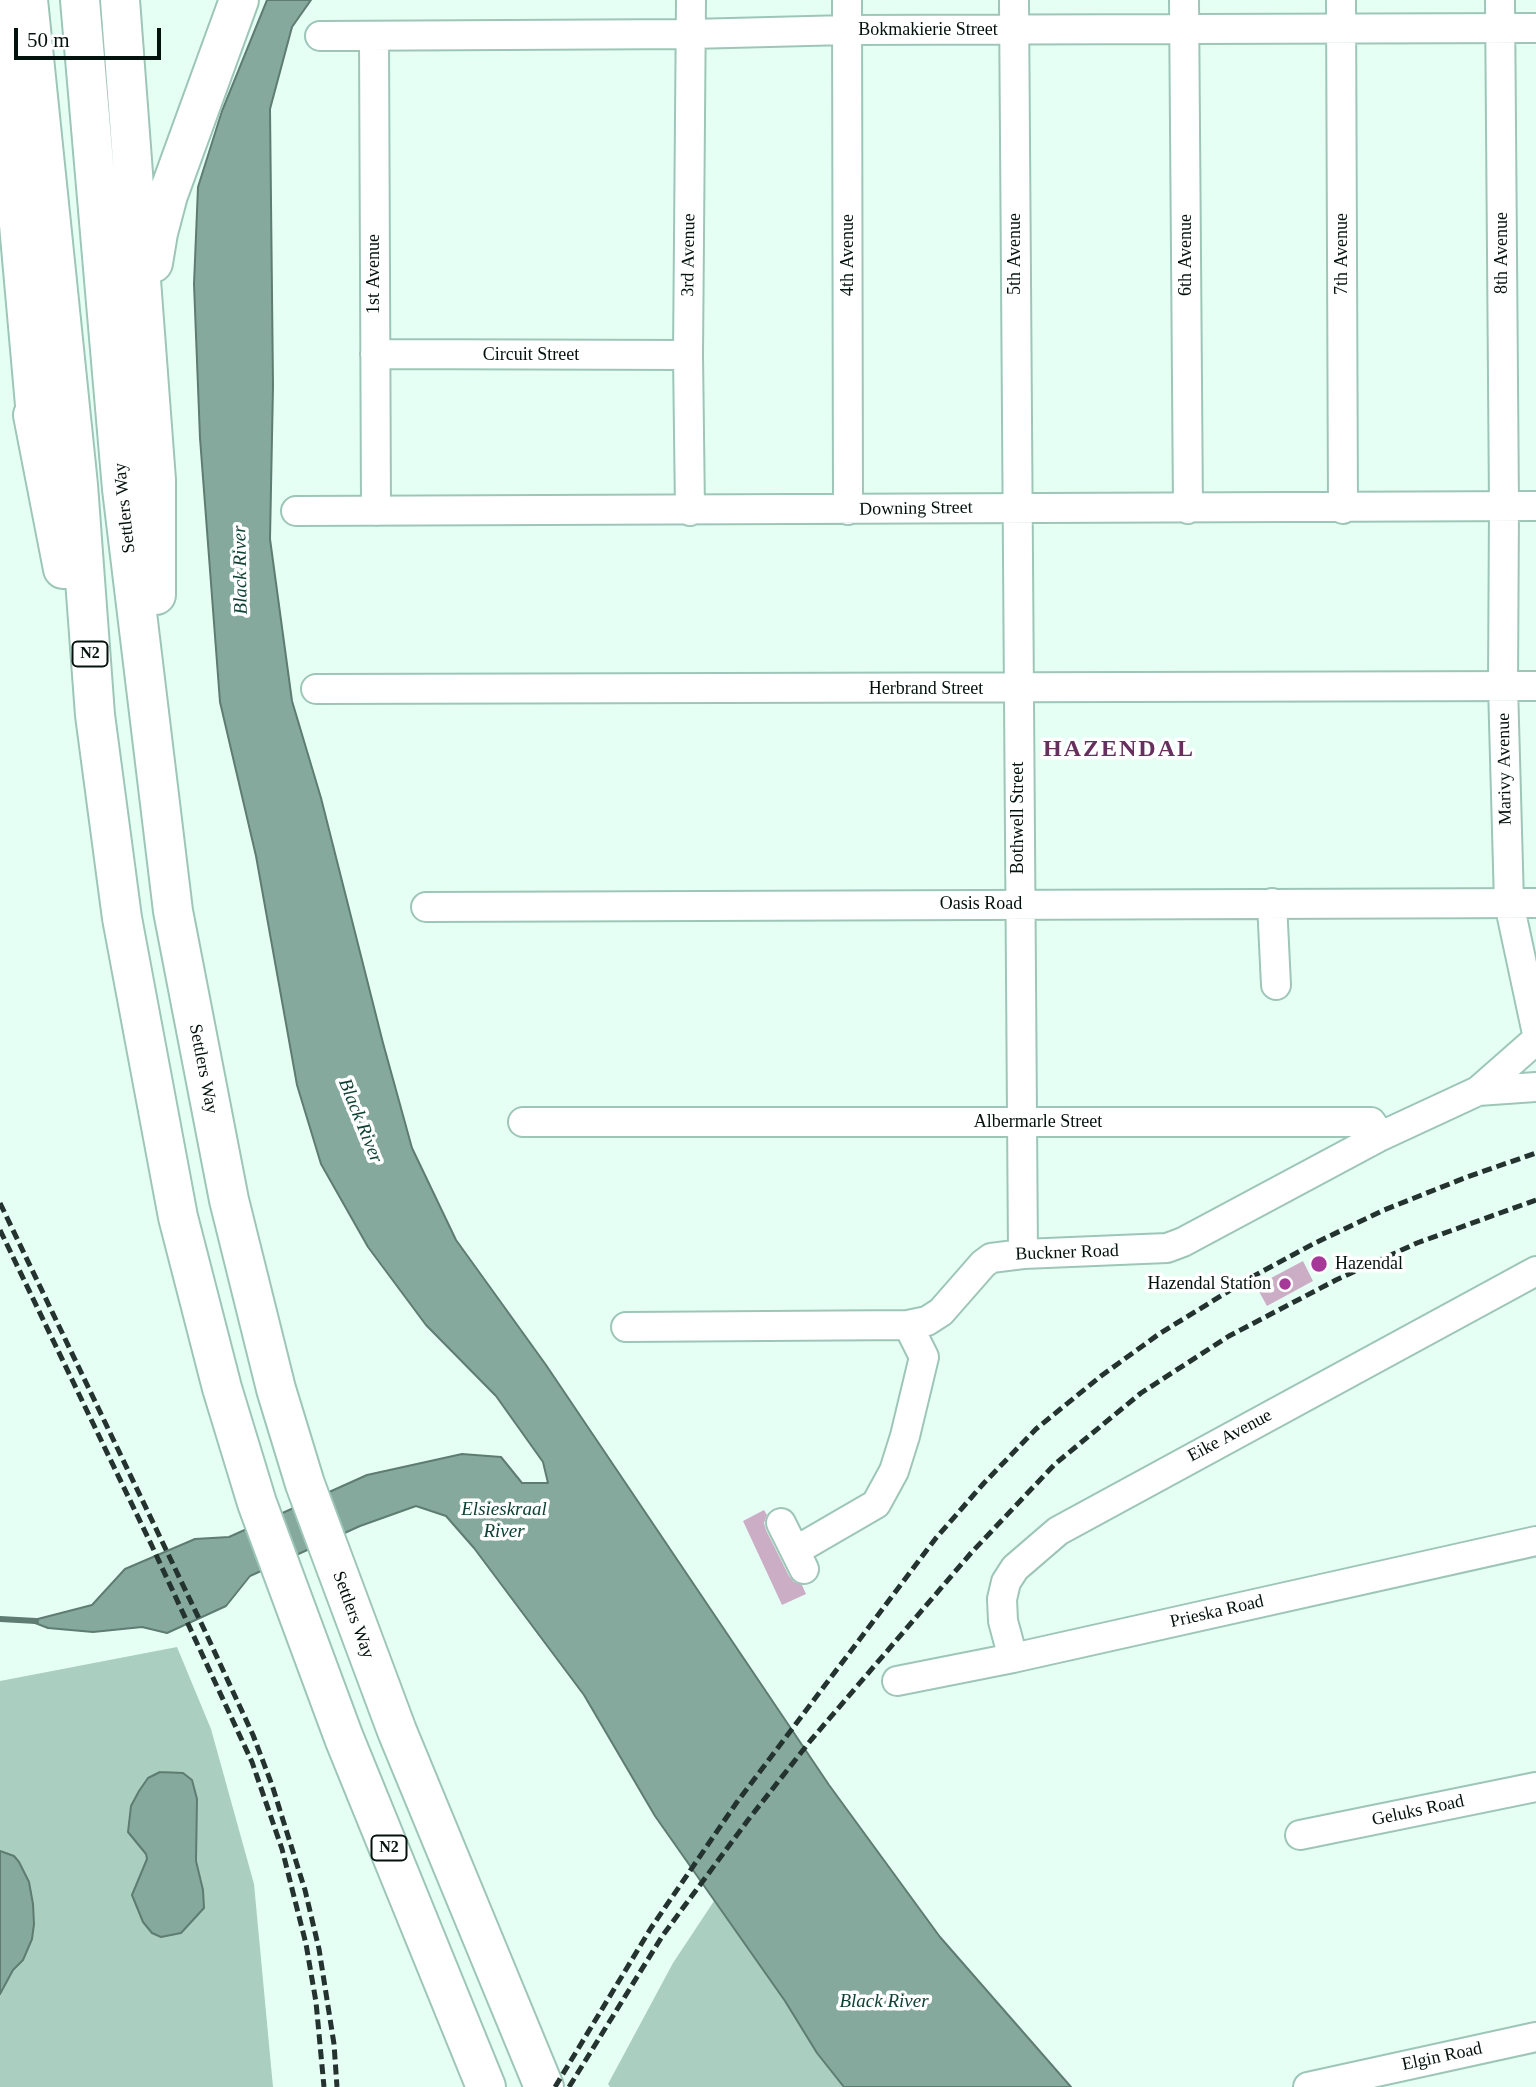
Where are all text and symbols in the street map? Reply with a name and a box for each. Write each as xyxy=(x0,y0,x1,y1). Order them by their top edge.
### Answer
scale bar xyxy=(18,14,164,58)
street label: Bokmakierie Street xyxy=(858,19,998,41)
text: 50 m xyxy=(27,28,70,52)
street label: 8th Avenue xyxy=(1491,212,1513,294)
street label: 3rd Avenue xyxy=(677,213,701,297)
street label: 5th Avenue xyxy=(1004,213,1026,295)
street label: 7th Avenue xyxy=(1331,213,1353,295)
street label: 4th Avenue xyxy=(837,214,859,296)
street label: 6th Avenue xyxy=(1175,214,1197,296)
street label: 1st Avenue xyxy=(363,234,385,314)
street label: Circuit Street xyxy=(483,344,579,366)
street label: Settlers Way xyxy=(110,462,140,554)
street label: Downing Street xyxy=(859,497,973,521)
water label: Black River xyxy=(229,525,253,615)
road number: N2 xyxy=(72,642,108,666)
street label: Herbrand Street xyxy=(869,678,983,700)
street label: Marivy Avenue xyxy=(1493,713,1517,825)
district label: HAZENDAL xyxy=(1044,736,1194,764)
street label: Bothwell Street xyxy=(1007,762,1029,874)
street label: Oasis Road xyxy=(940,893,1022,915)
street label: Settlers Way xyxy=(184,1022,222,1116)
water label: Black River xyxy=(333,1075,387,1167)
street label: Albermarle Street xyxy=(974,1111,1102,1133)
street label: Buckner Road xyxy=(1015,1240,1119,1266)
place label: Hazendal xyxy=(1335,1253,1403,1275)
marker: Hazendal xyxy=(1309,1254,1329,1274)
place label: Hazendal Station xyxy=(1148,1273,1271,1295)
marker: Hazendal Station xyxy=(1277,1276,1293,1292)
street label: Eike Avenue xyxy=(1184,1405,1276,1467)
water label: Elsieskraal River xyxy=(461,1499,547,1543)
street label: Settlers Way xyxy=(327,1569,379,1661)
street label: Prieska Road xyxy=(1168,1591,1266,1633)
street label: Geluks Road xyxy=(1370,1791,1466,1831)
road number: N2 xyxy=(372,1836,406,1860)
water label: Black River xyxy=(839,1991,929,2013)
street label: Elgin Road xyxy=(1400,2038,1484,2076)

